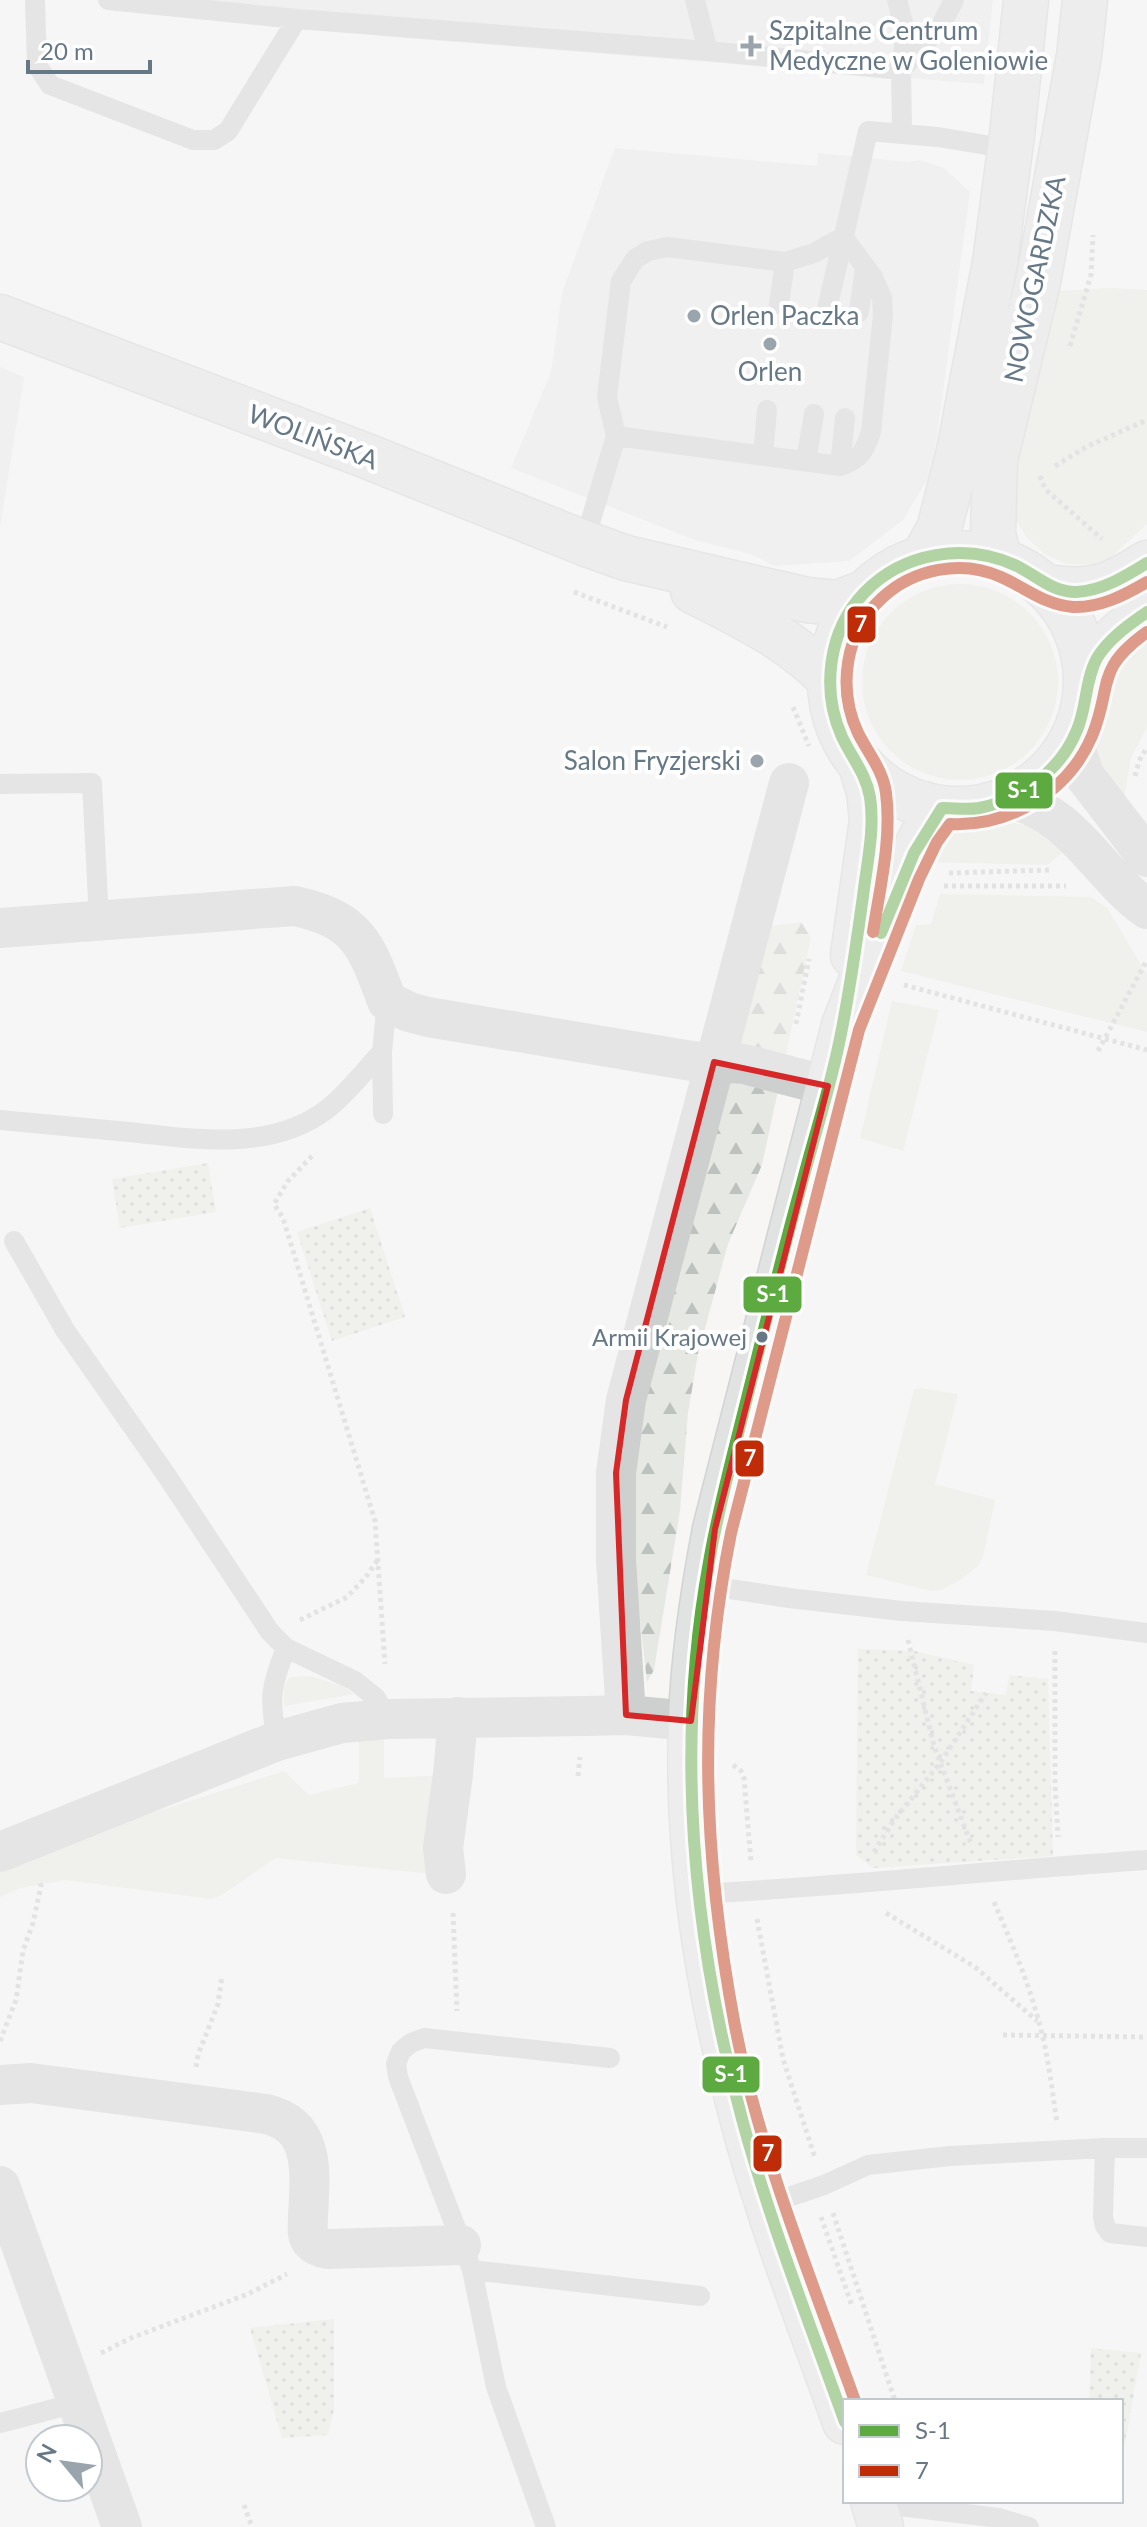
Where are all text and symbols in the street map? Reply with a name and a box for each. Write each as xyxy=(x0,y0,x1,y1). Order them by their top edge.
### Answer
place label: Szpitalne Centrum Medyczne w Goleniowie xyxy=(769,14,1048,76)
scale bar xyxy=(28,24,150,74)
marker: Szpitalne Centrum Medyczne w Goleniowie xyxy=(740,35,762,57)
text: 20 m xyxy=(40,36,94,65)
street label: NOWOGARDZKA xyxy=(996,172,1072,385)
place label: Orlen Paczka xyxy=(710,299,859,331)
marker: Orlen Paczka xyxy=(685,307,703,325)
marker: Orlen xyxy=(761,335,779,353)
place label: Orlen xyxy=(738,355,802,387)
street label: WOLIŃSKA xyxy=(244,397,383,476)
line badge: 7 xyxy=(846,605,877,644)
text: 7 xyxy=(855,610,868,637)
place label: Salon Fryzjerski xyxy=(564,744,741,776)
marker: Salon Fryzjerski xyxy=(748,752,766,770)
line badge: S-1 xyxy=(994,771,1054,810)
text: S-1 xyxy=(1007,776,1041,803)
line badge: S-1 xyxy=(742,1275,803,1314)
text: S-1 xyxy=(756,1280,790,1307)
place label: Armii Krajowej xyxy=(592,1322,747,1351)
marker: Armii Krajowej xyxy=(754,1329,770,1345)
line badge: 7 xyxy=(734,1439,765,1478)
text: 7 xyxy=(744,1444,757,1471)
line badge: S-1 xyxy=(701,2055,761,2094)
text: S-1 xyxy=(714,2060,748,2087)
line badge: 7 xyxy=(752,2134,783,2173)
text: 7 xyxy=(762,2139,775,2166)
legend xyxy=(843,2399,1123,2503)
text: S-1 xyxy=(915,2415,951,2444)
north arrow xyxy=(24,2423,104,2503)
text: N xyxy=(30,2439,62,2467)
text: 7 xyxy=(915,2455,929,2484)

